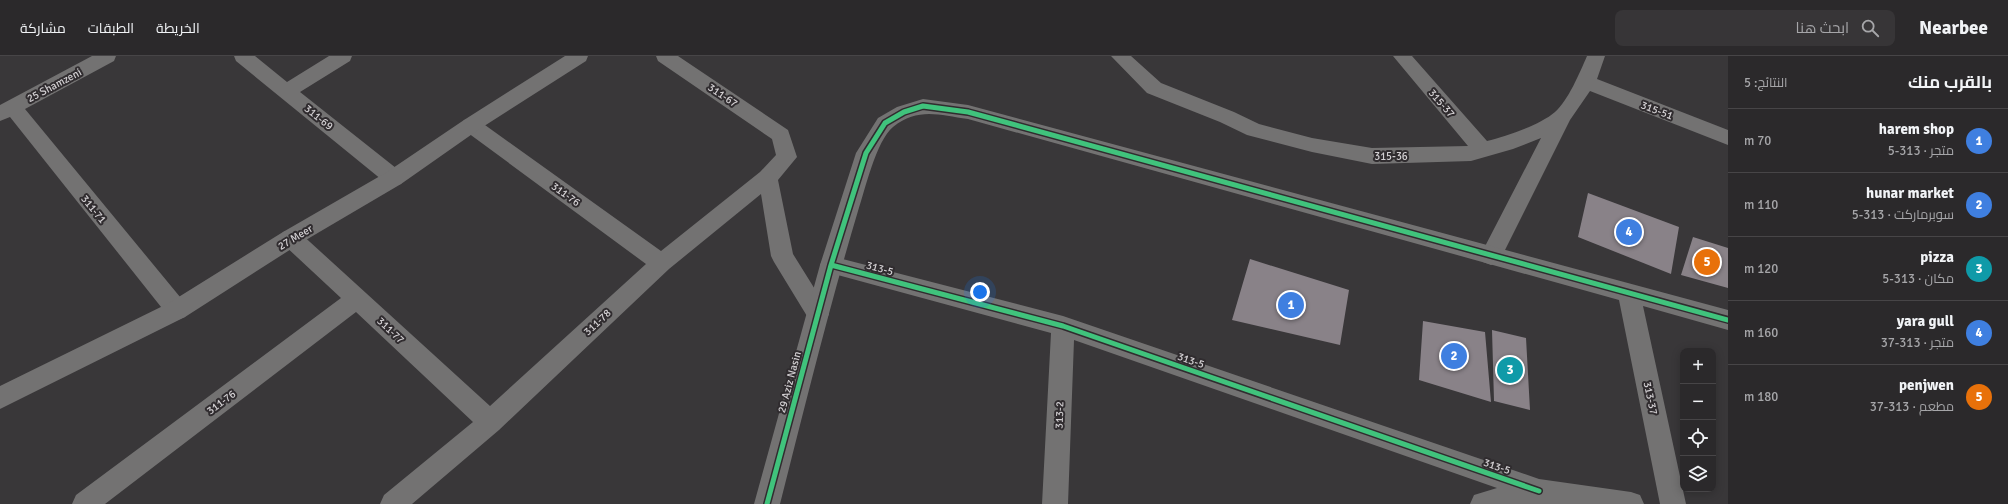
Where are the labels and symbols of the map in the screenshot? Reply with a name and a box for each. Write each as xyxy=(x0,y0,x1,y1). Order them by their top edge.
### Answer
street label: 25 Shamzeni xyxy=(25,66,84,105)
street label: 311-67 xyxy=(705,81,740,110)
street label: 315-37 xyxy=(1426,86,1458,120)
street label: 315-51 xyxy=(1639,98,1675,123)
street label: 311-69 xyxy=(302,102,336,133)
street label: 315-36 xyxy=(1374,150,1408,163)
street label: 311-76 xyxy=(549,180,583,209)
street label: 311-71 xyxy=(78,193,109,226)
pin: 4 xyxy=(1616,217,1642,247)
street label: 27 Meer xyxy=(276,222,315,253)
pin: 5 xyxy=(1694,247,1720,277)
street label: 313-5 xyxy=(865,259,895,278)
your location xyxy=(970,282,990,302)
pin: 1 xyxy=(1278,290,1304,320)
street label: 311-78 xyxy=(581,306,614,338)
street label: 311-77 xyxy=(374,314,407,346)
pin: 2 xyxy=(1441,341,1467,371)
street label: 29 Aziz Nasin xyxy=(775,350,804,414)
street label: 313-5 xyxy=(1176,350,1206,371)
pin: 3 xyxy=(1497,355,1523,385)
street label: 313-37 xyxy=(1641,380,1660,416)
street label: 311-76 xyxy=(204,387,238,417)
street label: 313-2 xyxy=(1053,401,1066,429)
street label: 313-5 xyxy=(1482,456,1512,477)

